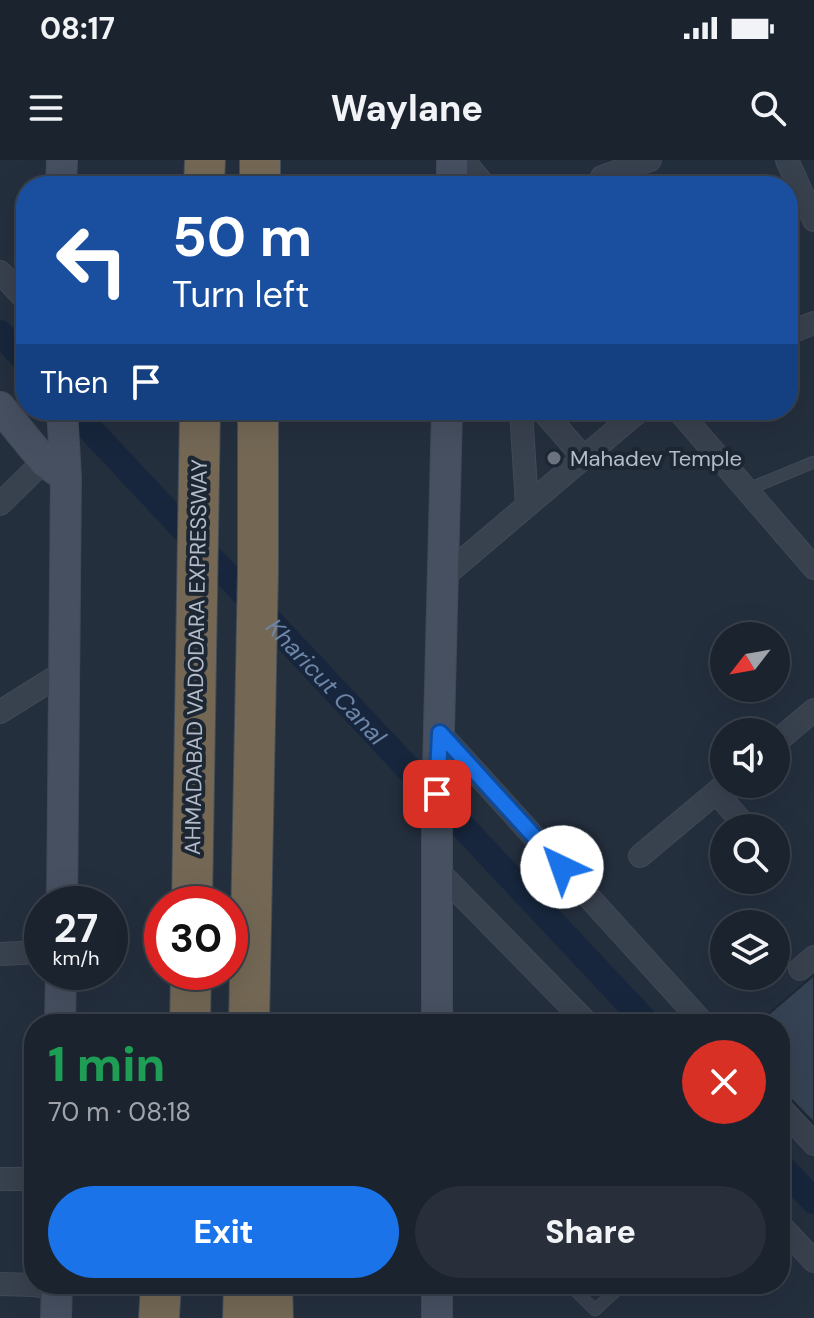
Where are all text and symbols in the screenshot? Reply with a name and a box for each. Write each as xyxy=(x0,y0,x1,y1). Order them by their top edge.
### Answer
text: 08:17 xyxy=(40,9,115,48)
text: Waylane xyxy=(331,85,483,132)
icon: menu xyxy=(24,86,68,130)
icon: search xyxy=(746,86,790,130)
text: 50 m xyxy=(172,200,312,273)
icon: left xyxy=(40,208,144,312)
text: Turn left xyxy=(172,271,309,318)
icon: arrive xyxy=(124,360,168,404)
text: Then xyxy=(40,363,108,402)
place label: Mahadev Temple xyxy=(570,444,742,473)
marker: Mahadev Temple xyxy=(545,449,563,467)
street label: AHMADABAD VADODARA EXPRESSWAY xyxy=(178,458,214,855)
water label: Kharicut Canal xyxy=(260,611,394,752)
north arrow xyxy=(710,622,790,702)
map controls xyxy=(710,622,790,990)
button: sound xyxy=(710,718,790,798)
pin xyxy=(403,760,471,828)
icon: arrive xyxy=(415,772,459,816)
button: search xyxy=(710,814,790,894)
position arrow xyxy=(520,825,604,909)
speed limit sign: 30 xyxy=(144,886,248,990)
text: 27 xyxy=(54,902,98,954)
button: layers xyxy=(710,910,790,990)
text: km/h xyxy=(52,945,100,971)
text: 1 min xyxy=(48,1033,165,1096)
button: close xyxy=(682,1040,766,1124)
text: 70 m · 08:18 xyxy=(48,1095,191,1129)
button: Exit xyxy=(48,1186,399,1278)
button: Share xyxy=(415,1186,766,1278)

